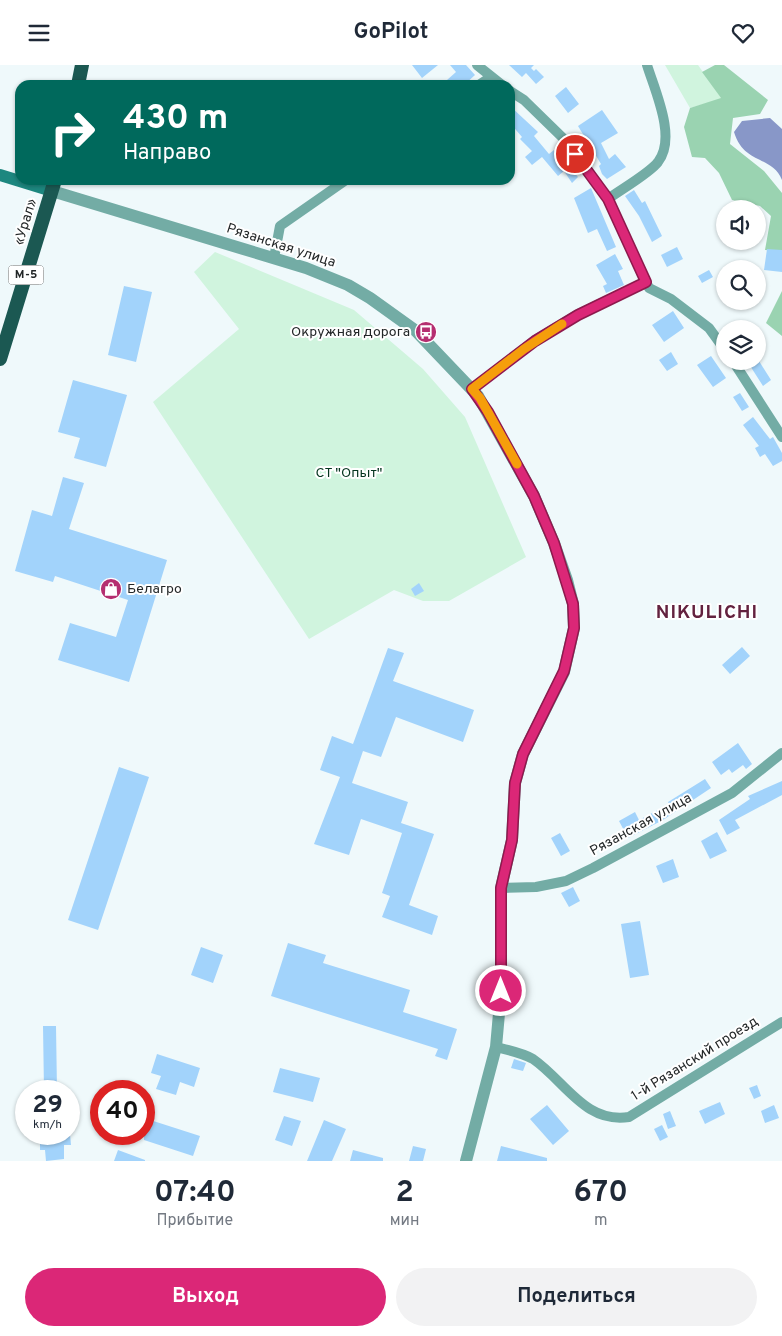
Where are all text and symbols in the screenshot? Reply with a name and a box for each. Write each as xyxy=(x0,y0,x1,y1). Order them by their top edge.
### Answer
icon: menu xyxy=(25,19,53,47)
text: GoPilot xyxy=(353,19,429,46)
icon: heart xyxy=(729,19,757,47)
text: 430 m xyxy=(123,97,228,141)
icon: right xyxy=(40,100,105,165)
pin xyxy=(554,133,596,175)
text: Направо xyxy=(123,140,211,167)
icon: arrive xyxy=(561,140,589,168)
street label: «Урал» xyxy=(11,197,41,247)
map controls xyxy=(716,200,766,370)
button: sound xyxy=(716,200,766,250)
street label: Рязанская улица xyxy=(224,220,338,272)
button: search xyxy=(716,260,766,310)
road number: М-5 xyxy=(8,265,44,285)
bus stop icon: Окружная дорога xyxy=(414,320,438,344)
button: layers xyxy=(716,320,766,370)
place label: Окружная дорога xyxy=(291,324,410,341)
park label: СТ "Опыт" xyxy=(316,465,382,482)
shop icon: Белагро xyxy=(99,577,123,601)
place label: Белагро xyxy=(127,581,182,598)
district label: NIKULICHI xyxy=(656,601,758,625)
street label: Рязанская улица xyxy=(587,790,695,860)
position arrow xyxy=(474,964,526,1016)
street label: 1-й Рязанский проезд xyxy=(628,1013,762,1105)
speed limit sign: 40 xyxy=(90,1080,155,1145)
text: 29 xyxy=(32,1090,63,1122)
text: km/h xyxy=(33,1117,62,1133)
text: 07:40 xyxy=(154,1175,236,1212)
text: 2 xyxy=(395,1175,414,1212)
text: 670 xyxy=(574,1175,628,1212)
text: Прибытие xyxy=(156,1211,233,1231)
text: мин xyxy=(390,1211,420,1231)
text: m xyxy=(594,1211,608,1231)
button: Выход xyxy=(25,1268,386,1326)
button: Поделиться xyxy=(396,1268,757,1326)

